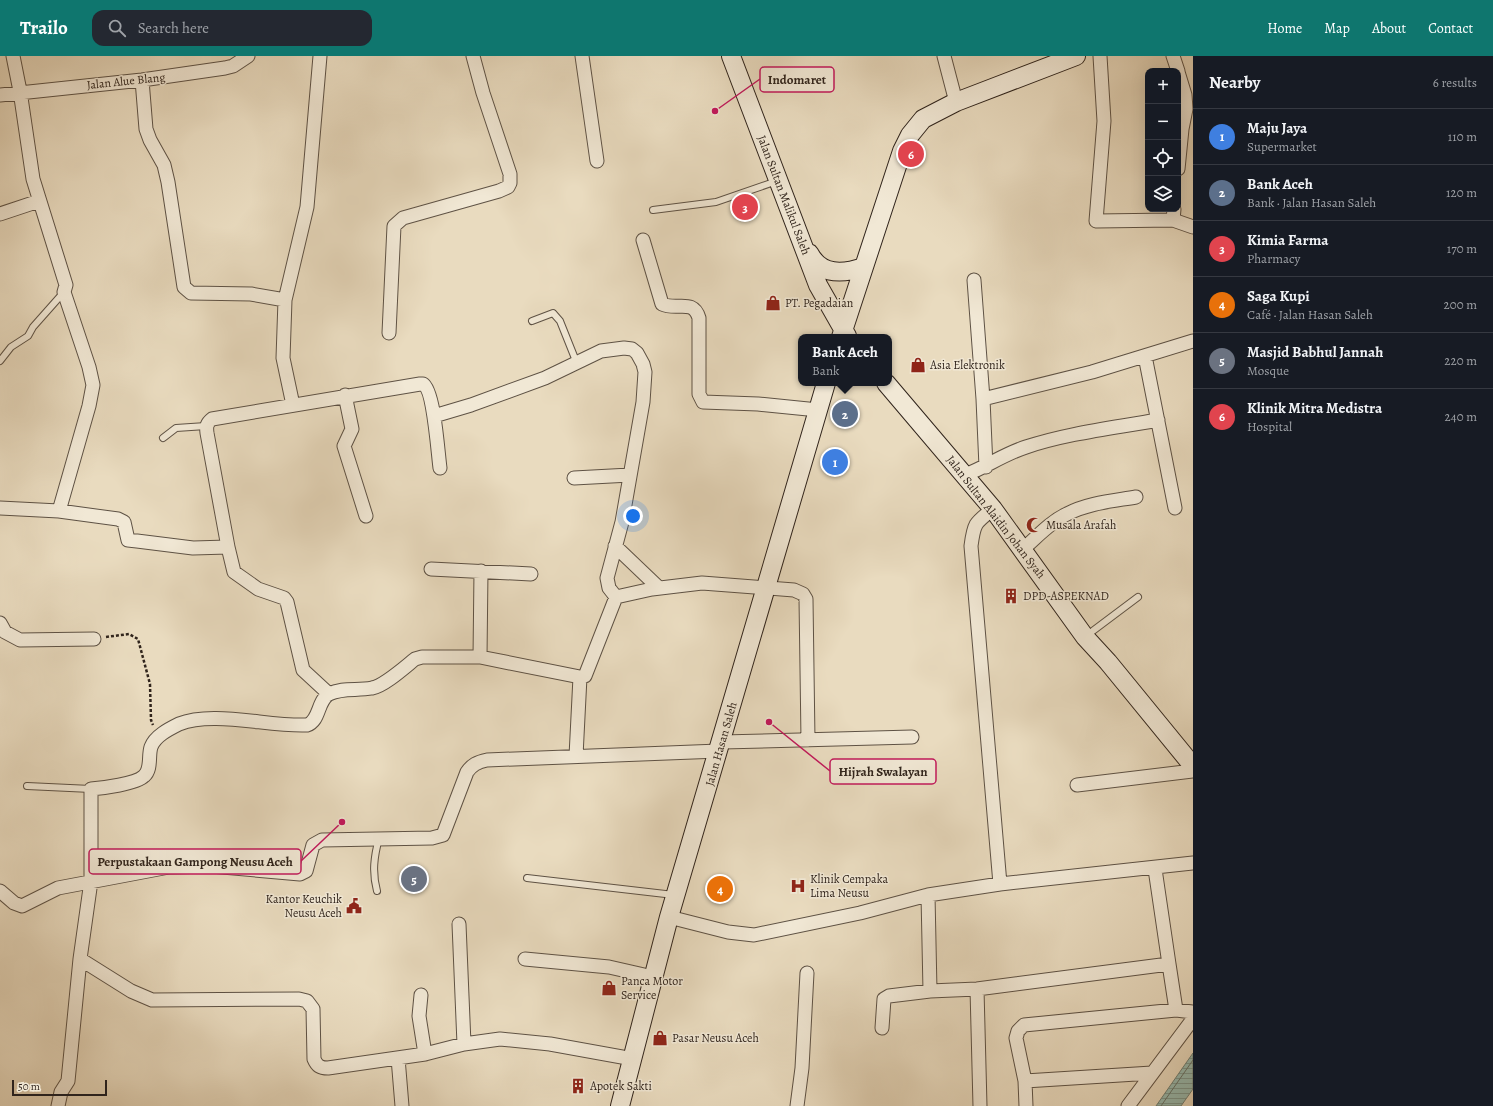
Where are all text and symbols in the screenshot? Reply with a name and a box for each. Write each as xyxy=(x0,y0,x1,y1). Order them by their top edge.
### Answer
search box xyxy=(92,10,372,46)
text: Trailo xyxy=(20,15,68,41)
icon: search xyxy=(106,17,128,39)
text: Search here xyxy=(138,18,209,38)
text: Home xyxy=(1267,19,1302,38)
text: Map xyxy=(1324,19,1350,38)
text: About xyxy=(1372,19,1406,38)
text: Contact xyxy=(1428,19,1473,38)
callout: Indomaret xyxy=(760,67,834,92)
map controls xyxy=(1145,68,1181,212)
button: + xyxy=(1145,68,1181,104)
street label: Jalan Alue Blang xyxy=(86,69,166,93)
text: Indomaret xyxy=(768,71,827,88)
text: Nearby xyxy=(1209,71,1260,94)
text: 6 results xyxy=(1433,74,1477,91)
button: − xyxy=(1145,104,1181,140)
text: Maju Jaya xyxy=(1247,118,1307,138)
text: 1 xyxy=(1220,128,1224,145)
text: 110 m xyxy=(1448,128,1477,145)
street label: Jalan Sultan Malikul Saleh xyxy=(754,133,814,258)
text: Supermarket xyxy=(1247,138,1317,155)
pin: 6 xyxy=(898,139,924,169)
button: locate xyxy=(1145,140,1181,176)
text: Bank Aceh xyxy=(1247,174,1313,194)
button: layers xyxy=(1145,176,1181,212)
text: 2 xyxy=(1219,184,1225,201)
text: 120 m xyxy=(1446,184,1477,201)
pin: 3 xyxy=(732,192,758,222)
text: Bank · Jalan Hasan Saleh xyxy=(1247,194,1376,211)
text: Kimia Farma xyxy=(1247,230,1329,250)
text: 3 xyxy=(1219,240,1225,257)
text: 170 m xyxy=(1447,240,1477,257)
text: Pharmacy xyxy=(1247,250,1300,267)
text: Saga Kupi xyxy=(1247,286,1310,306)
shop icon: PT. Pegadaian xyxy=(764,294,782,312)
place label: PT. Pegadaian xyxy=(785,295,854,311)
text: 4 xyxy=(1219,296,1225,313)
text: 200 m xyxy=(1444,296,1477,313)
text: Café · Jalan Hasan Saleh xyxy=(1247,306,1373,323)
popup xyxy=(798,334,892,386)
text: Bank Aceh xyxy=(812,342,878,362)
text: Masjid Babhul Jannah xyxy=(1247,342,1383,362)
text: 5 xyxy=(1219,352,1225,369)
text: 220 m xyxy=(1444,352,1477,369)
shop icon: Asia Elektronik xyxy=(909,356,927,374)
place label: Asia Elektronik xyxy=(929,357,1005,373)
text: Bank xyxy=(812,362,840,379)
text: Mosque xyxy=(1247,362,1289,379)
text: Klinik Mitra Medistra xyxy=(1247,398,1382,418)
pin: 2 xyxy=(832,399,858,429)
text: 6 xyxy=(1219,408,1225,425)
text: 240 m xyxy=(1445,408,1477,425)
text: Hospital xyxy=(1247,418,1292,435)
pin: 1 xyxy=(822,447,848,477)
street label: Jalan Sultan Alaidin Johan Syah xyxy=(943,452,1049,582)
your location xyxy=(623,506,643,526)
mosque icon: Musala Arafah xyxy=(1025,516,1043,534)
place label: Musala Arafah xyxy=(1046,517,1117,533)
building icon: DPD-ASPEKNAD xyxy=(1002,587,1020,605)
place label: DPD-ASPEKNAD xyxy=(1023,588,1109,604)
street label: Jalan Hasan Saleh xyxy=(701,700,741,788)
callout: Hijrah Swalayan xyxy=(830,759,936,784)
text: Hijrah Swalayan xyxy=(838,763,928,780)
callout: Perpustakaan Gampong Neusu Aceh xyxy=(89,849,301,874)
text: Perpustakaan Gampong Neusu Aceh xyxy=(97,853,293,870)
pin: 5 xyxy=(401,864,427,894)
place label: Klinik Cempaka Lima Neusu xyxy=(810,871,888,901)
pin: 4 xyxy=(707,874,733,904)
hospital icon: Klinik Cempaka Lima Neusu xyxy=(789,877,807,895)
place label: Kantor Keuchik Neusu Aceh xyxy=(266,891,343,921)
public building icon: Kantor Keuchik Neusu Aceh xyxy=(345,897,363,915)
place label: Panca Motor Service xyxy=(621,973,683,1003)
shop icon: Panca Motor Service xyxy=(600,979,618,997)
shop icon: Pasar Neusu Aceh xyxy=(651,1029,669,1047)
place label: Pasar Neusu Aceh xyxy=(672,1030,759,1046)
building icon: Apotek Sakti xyxy=(569,1077,587,1095)
scale bar xyxy=(12,1078,107,1097)
place label: Apotek Sakti xyxy=(589,1078,652,1094)
text: 50 m xyxy=(18,1079,40,1094)

